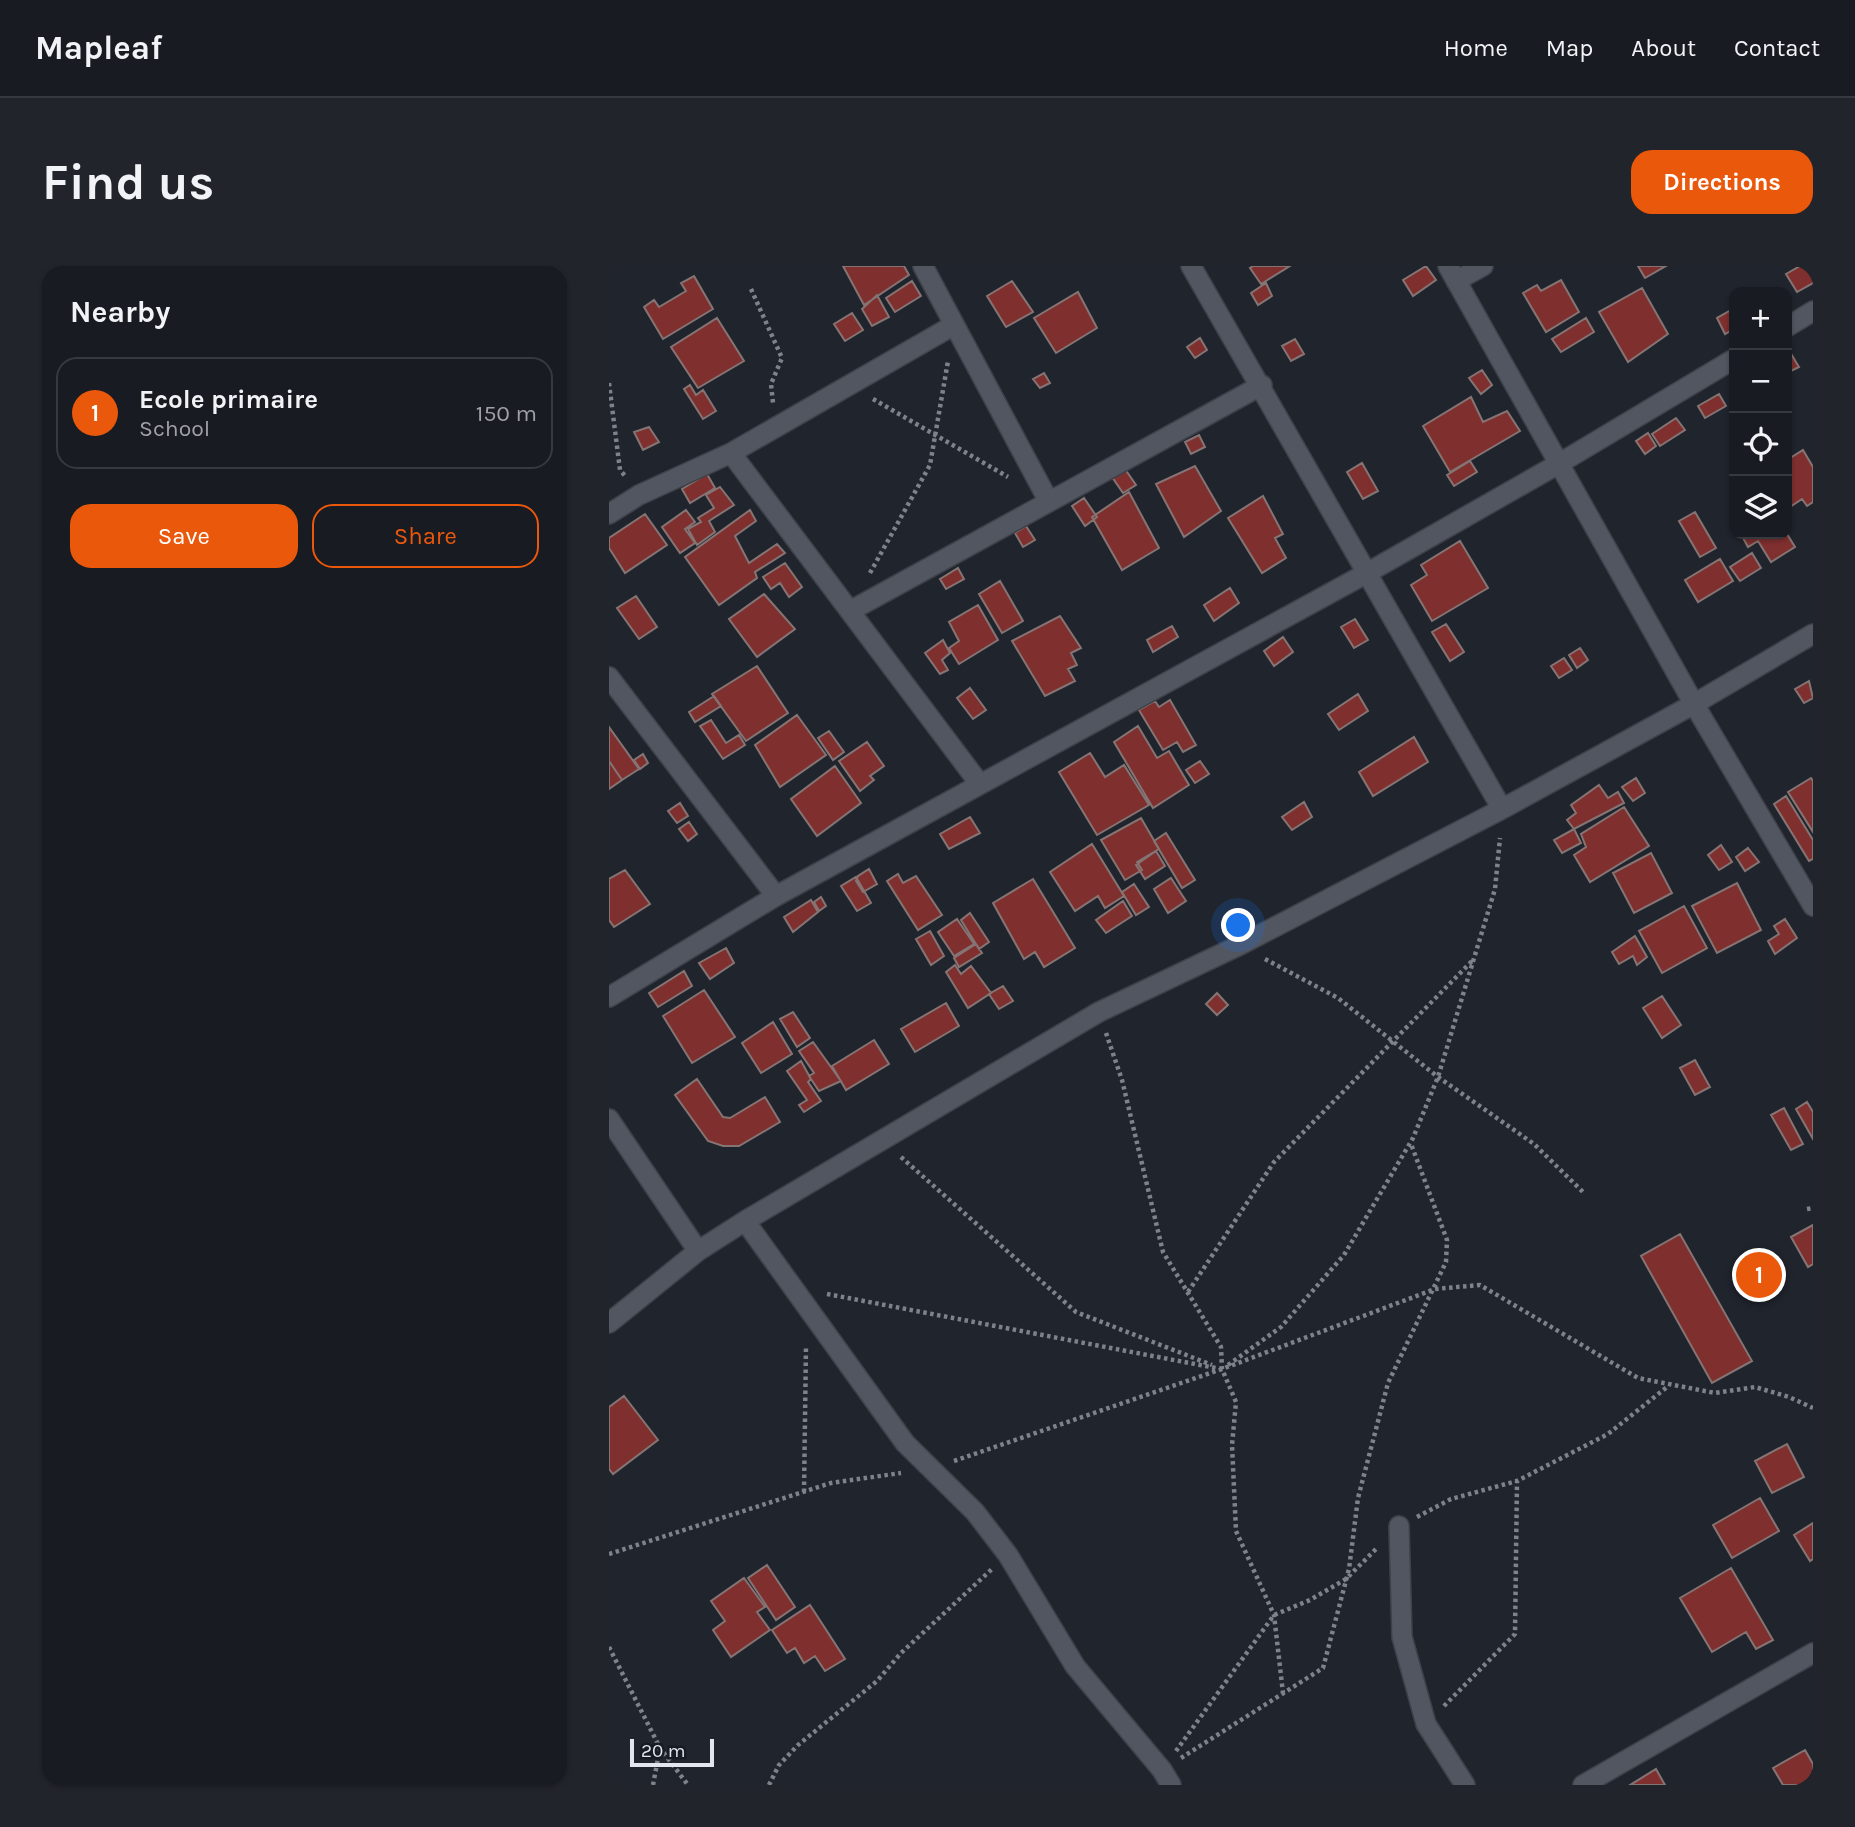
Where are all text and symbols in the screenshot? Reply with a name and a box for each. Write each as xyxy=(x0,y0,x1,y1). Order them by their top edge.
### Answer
text: Mapleaf xyxy=(35,29,162,67)
text: Home xyxy=(1444,34,1508,62)
text: Map xyxy=(1546,34,1593,62)
text: About xyxy=(1631,34,1696,62)
text: Contact xyxy=(1734,34,1820,62)
button: Directions xyxy=(1631,150,1813,214)
text: Find us xyxy=(42,154,214,211)
map controls xyxy=(1729,287,1792,539)
button: + xyxy=(1729,287,1792,350)
text: Nearby xyxy=(70,294,170,330)
button: − xyxy=(1729,350,1792,413)
text: Ecole primaire xyxy=(139,384,318,415)
text: 1 xyxy=(91,400,99,427)
text: 150 m xyxy=(476,400,537,427)
button: locate xyxy=(1729,413,1792,476)
text: School xyxy=(139,415,210,442)
button: layers xyxy=(1729,476,1792,539)
button: Save xyxy=(70,504,298,568)
button: Share xyxy=(312,504,539,568)
your location xyxy=(1221,908,1255,942)
pin: 1 xyxy=(1736,1249,1782,1301)
scale bar xyxy=(630,1736,714,1768)
text: 20 m xyxy=(641,1740,686,1762)

